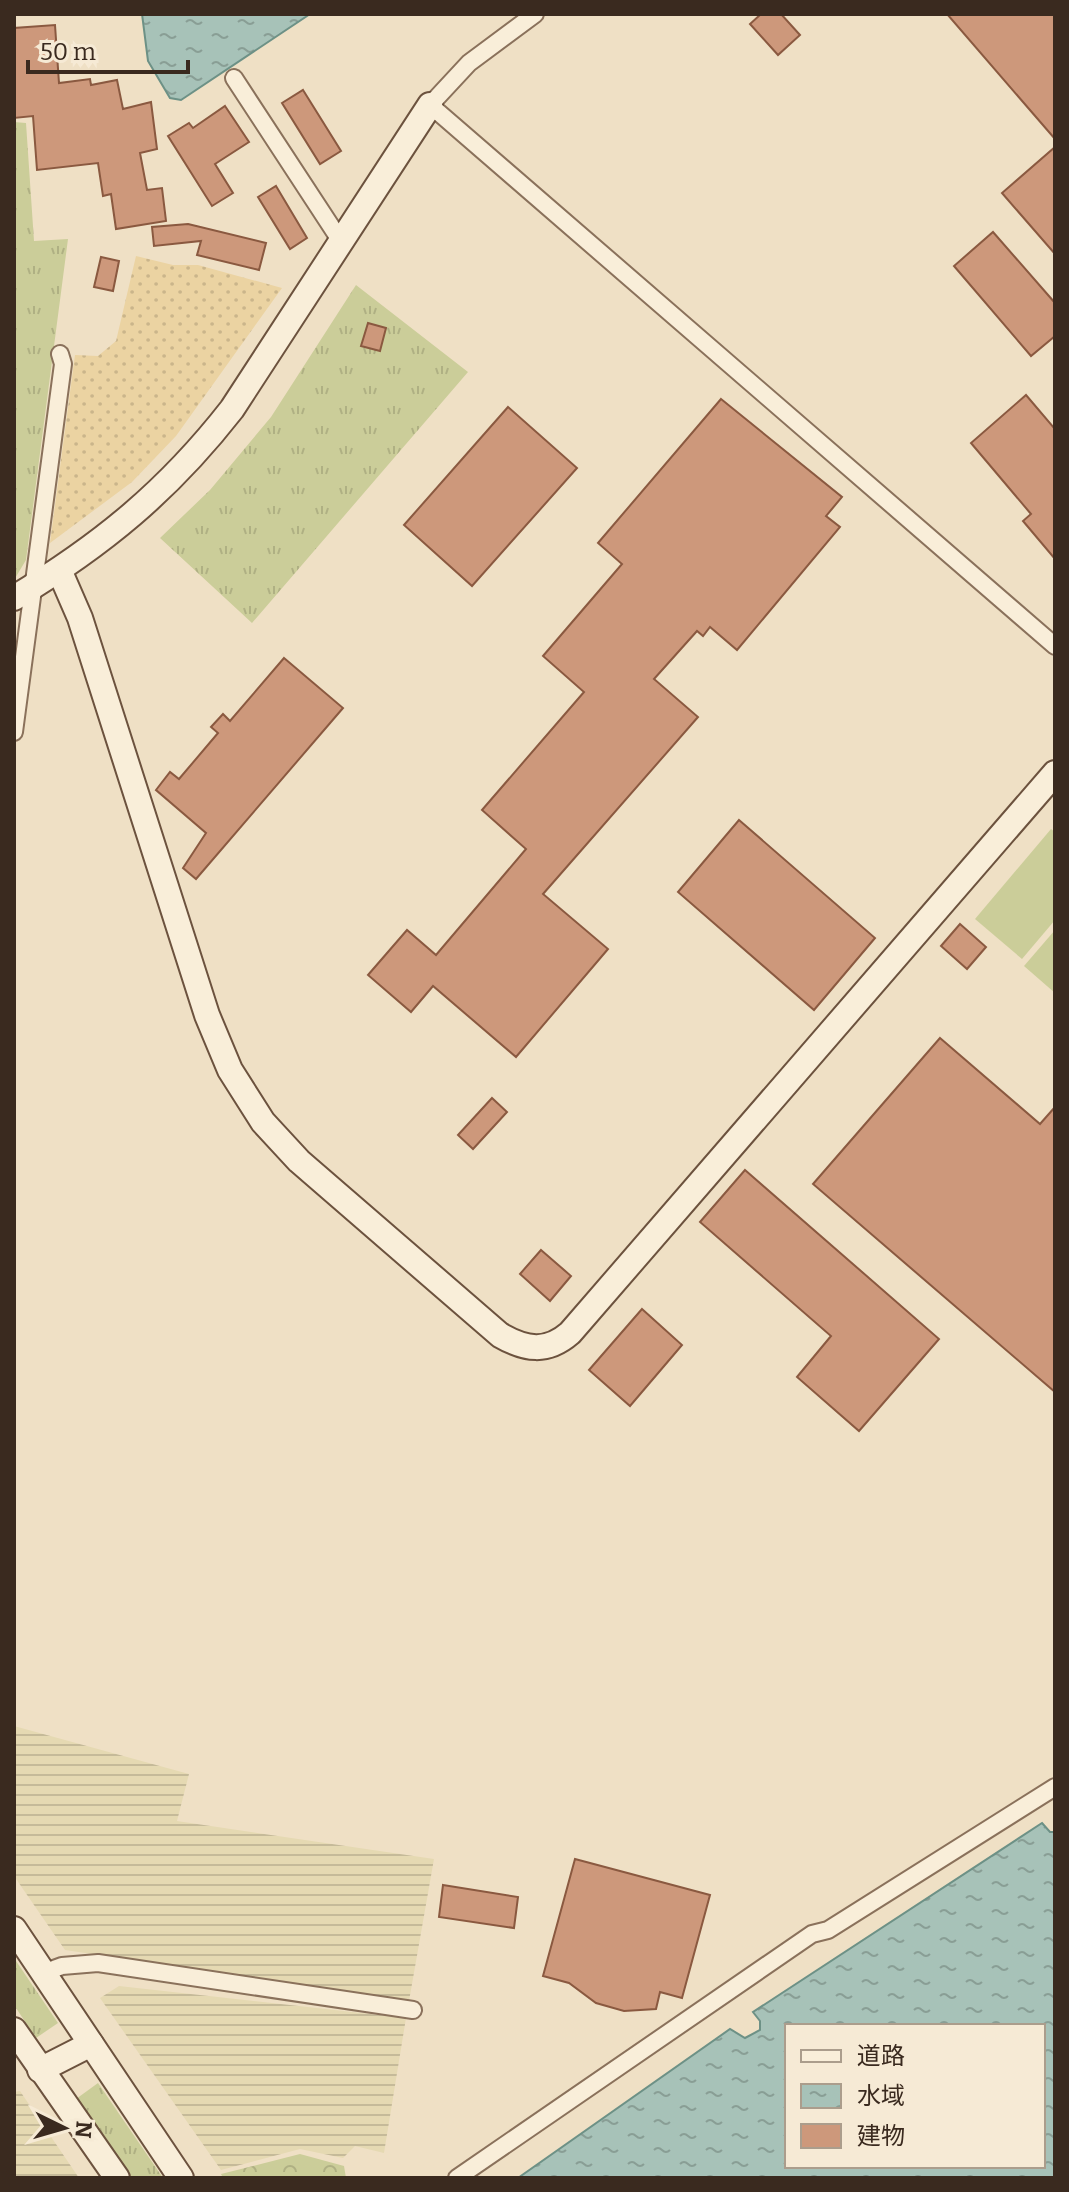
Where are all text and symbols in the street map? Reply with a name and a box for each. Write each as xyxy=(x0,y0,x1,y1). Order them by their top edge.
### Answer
scale bar xyxy=(28,24,188,74)
text: 50 m xyxy=(40,38,96,66)
legend xyxy=(785,2024,1045,2168)
text: 道路 xyxy=(857,2042,905,2070)
text: 水域 xyxy=(857,2082,905,2110)
north arrow xyxy=(24,2088,104,2168)
text: N xyxy=(69,2120,98,2139)
text: 建物 xyxy=(857,2122,905,2150)

